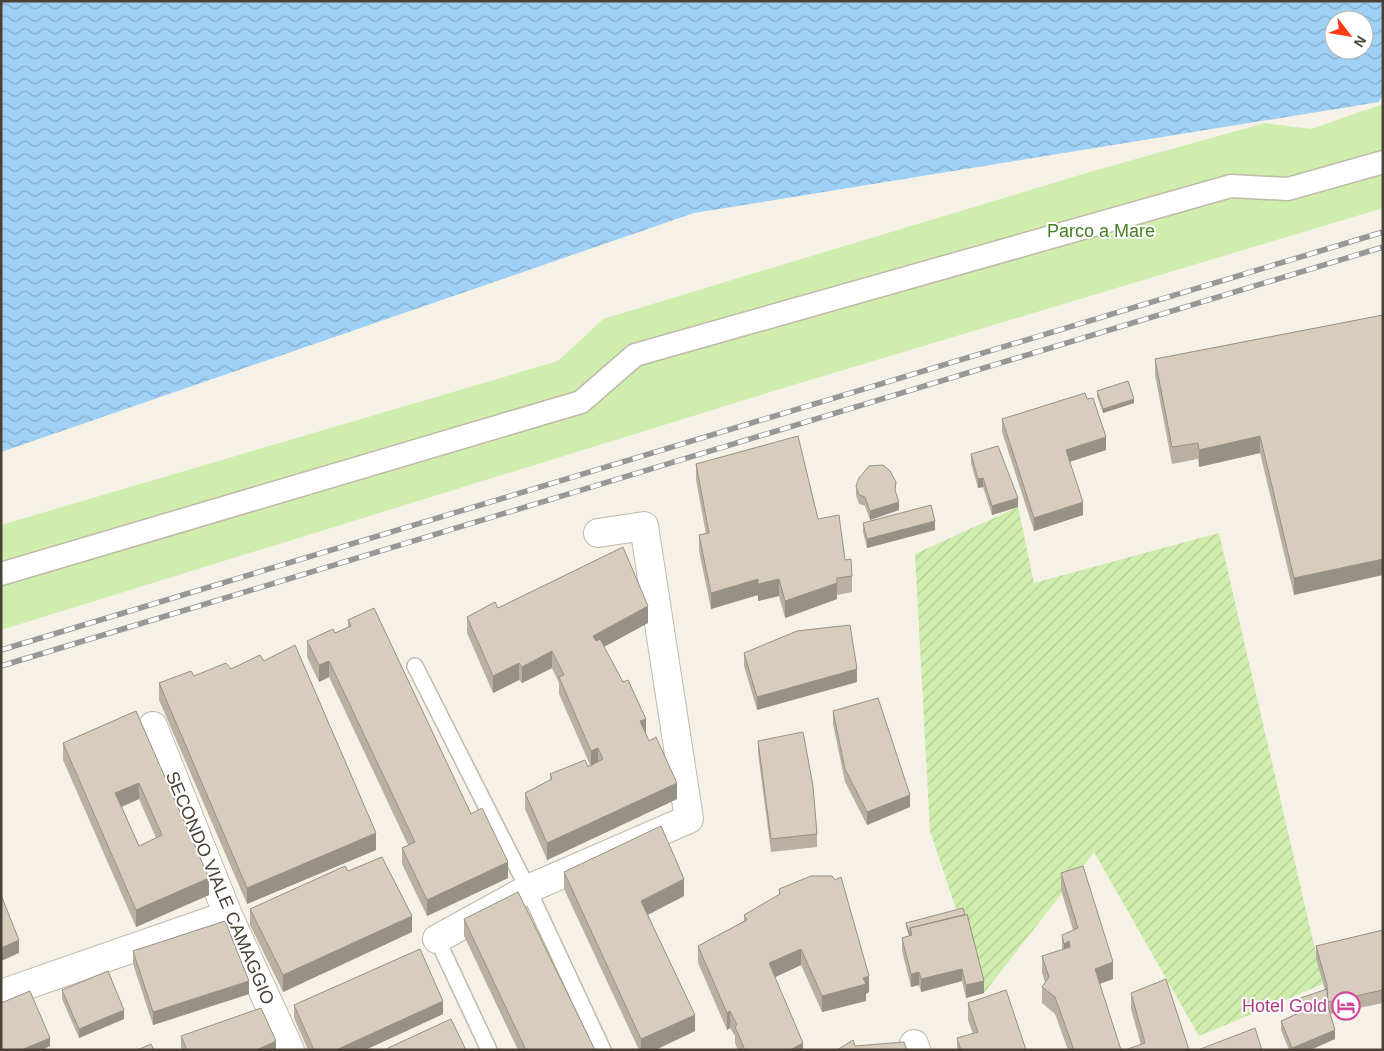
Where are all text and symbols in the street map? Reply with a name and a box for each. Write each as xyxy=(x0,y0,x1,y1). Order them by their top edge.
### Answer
north arrow xyxy=(1324,10,1374,60)
text: N xyxy=(1351,33,1370,50)
park label: Parco a Mare xyxy=(1047,221,1155,241)
street label: SECONDO VIALE CAMAGGIO xyxy=(162,769,278,1007)
hotel icon: Hotel Gold xyxy=(1331,991,1361,1021)
place label: Hotel Gold xyxy=(1242,996,1327,1016)

